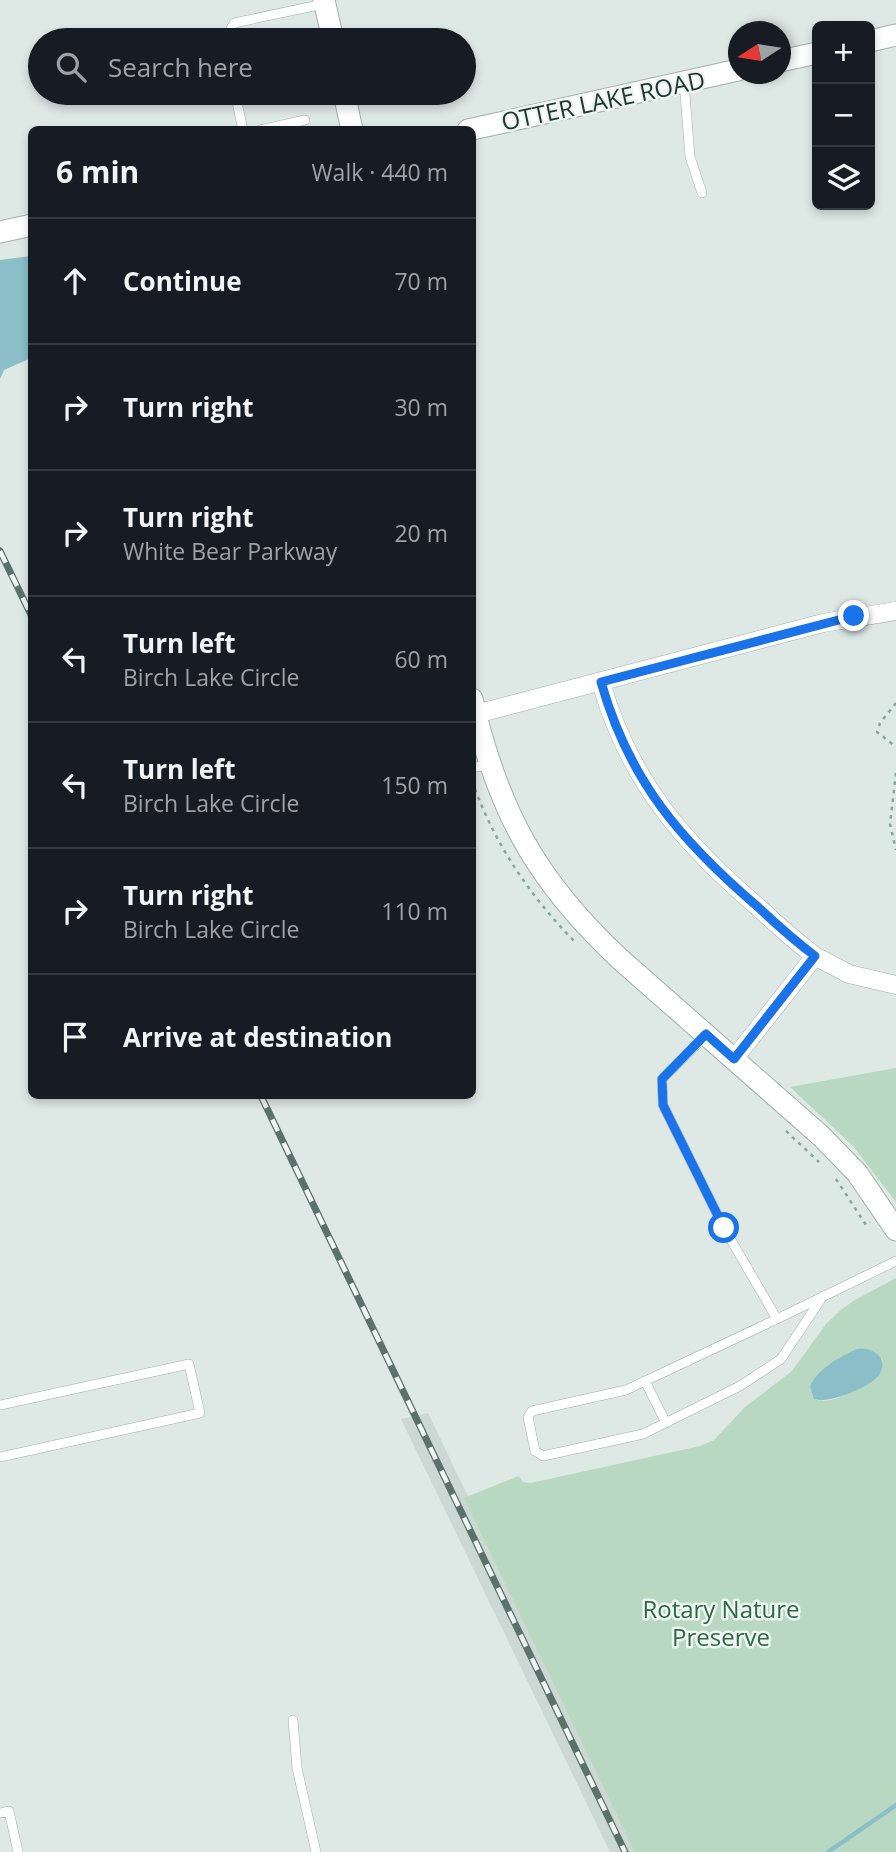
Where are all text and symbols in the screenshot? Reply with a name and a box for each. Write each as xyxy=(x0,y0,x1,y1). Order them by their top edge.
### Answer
north arrow xyxy=(728,21,791,84)
map controls xyxy=(812,21,875,210)
button: + xyxy=(812,21,875,84)
search box xyxy=(28,28,476,105)
icon: search xyxy=(52,48,90,86)
text: Search here xyxy=(108,49,253,85)
street label: OTTER LAKE ROAD xyxy=(498,62,708,138)
button: − xyxy=(812,84,875,147)
button: layers xyxy=(812,147,875,210)
text: 6 min xyxy=(56,151,139,192)
text: Walk · 440 m xyxy=(311,156,448,188)
icon: ahead xyxy=(56,262,94,300)
text: Continue xyxy=(123,263,242,299)
text: 70 m xyxy=(394,265,448,297)
icon: right xyxy=(56,388,94,426)
text: Turn right xyxy=(123,389,254,425)
text: 30 m xyxy=(394,391,448,423)
text: Turn right xyxy=(123,499,254,535)
icon: right xyxy=(56,514,94,552)
text: 20 m xyxy=(394,517,448,549)
text: White Bear Parkway xyxy=(123,535,337,567)
route end xyxy=(838,600,869,631)
text: Turn left xyxy=(123,625,235,661)
icon: left xyxy=(56,640,94,678)
text: 60 m xyxy=(394,643,448,675)
text: Birch Lake Circle xyxy=(123,661,299,693)
text: Turn left xyxy=(123,751,235,787)
icon: left xyxy=(56,766,94,804)
text: 150 m xyxy=(381,769,448,801)
text: Birch Lake Circle xyxy=(123,787,299,819)
text: Turn right xyxy=(123,877,254,913)
icon: right xyxy=(56,892,94,930)
text: 110 m xyxy=(381,895,448,927)
text: Birch Lake Circle xyxy=(123,913,299,945)
icon: arrive xyxy=(56,1018,94,1056)
text: Arrive at destination xyxy=(123,1019,392,1055)
route start xyxy=(708,1212,739,1243)
park label: Rotary Nature Preserve xyxy=(642,1592,800,1653)

